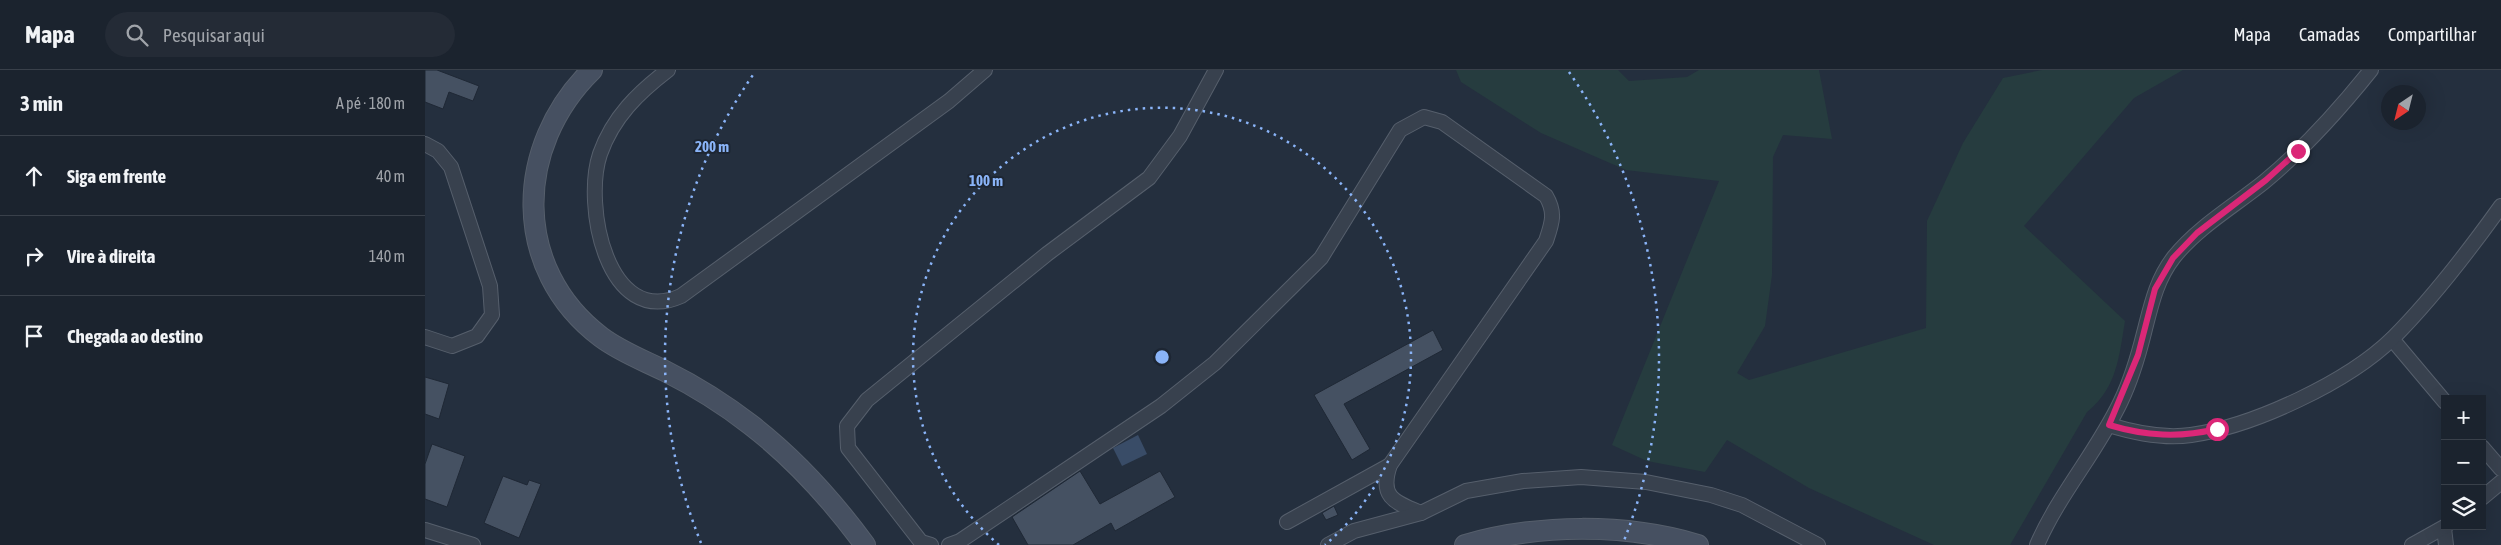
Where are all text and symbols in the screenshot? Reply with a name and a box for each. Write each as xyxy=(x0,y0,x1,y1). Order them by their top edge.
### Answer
search box xyxy=(105,12,455,57)
text: Mapa xyxy=(25,21,75,48)
icon: search xyxy=(123,21,151,49)
text: Pesquisar aqui xyxy=(163,24,265,46)
text: Mapa xyxy=(2234,24,2271,45)
text: Camadas xyxy=(2299,24,2360,45)
text: Compartilhar xyxy=(2388,24,2476,45)
north arrow xyxy=(2381,85,2426,130)
text: 3 min xyxy=(20,91,63,115)
text: A pé · 180 m xyxy=(336,94,405,112)
text: 200 m xyxy=(695,138,729,155)
route end xyxy=(2287,140,2310,163)
icon: ahead xyxy=(20,162,48,190)
text: Siga em frente xyxy=(67,165,166,187)
text: 40 m xyxy=(376,167,405,185)
text: 100 m xyxy=(969,172,1003,189)
icon: right xyxy=(20,242,48,270)
text: Vire à direita xyxy=(67,245,155,267)
text: 140 m xyxy=(369,247,405,265)
icon: arrive xyxy=(20,322,48,350)
text: Chegada ao destino xyxy=(67,325,203,347)
centre of rings xyxy=(1153,348,1171,366)
map controls xyxy=(2441,395,2486,530)
button: + xyxy=(2441,395,2486,440)
route start xyxy=(2206,418,2229,441)
button: − xyxy=(2441,440,2486,485)
button: layers xyxy=(2441,485,2486,530)

